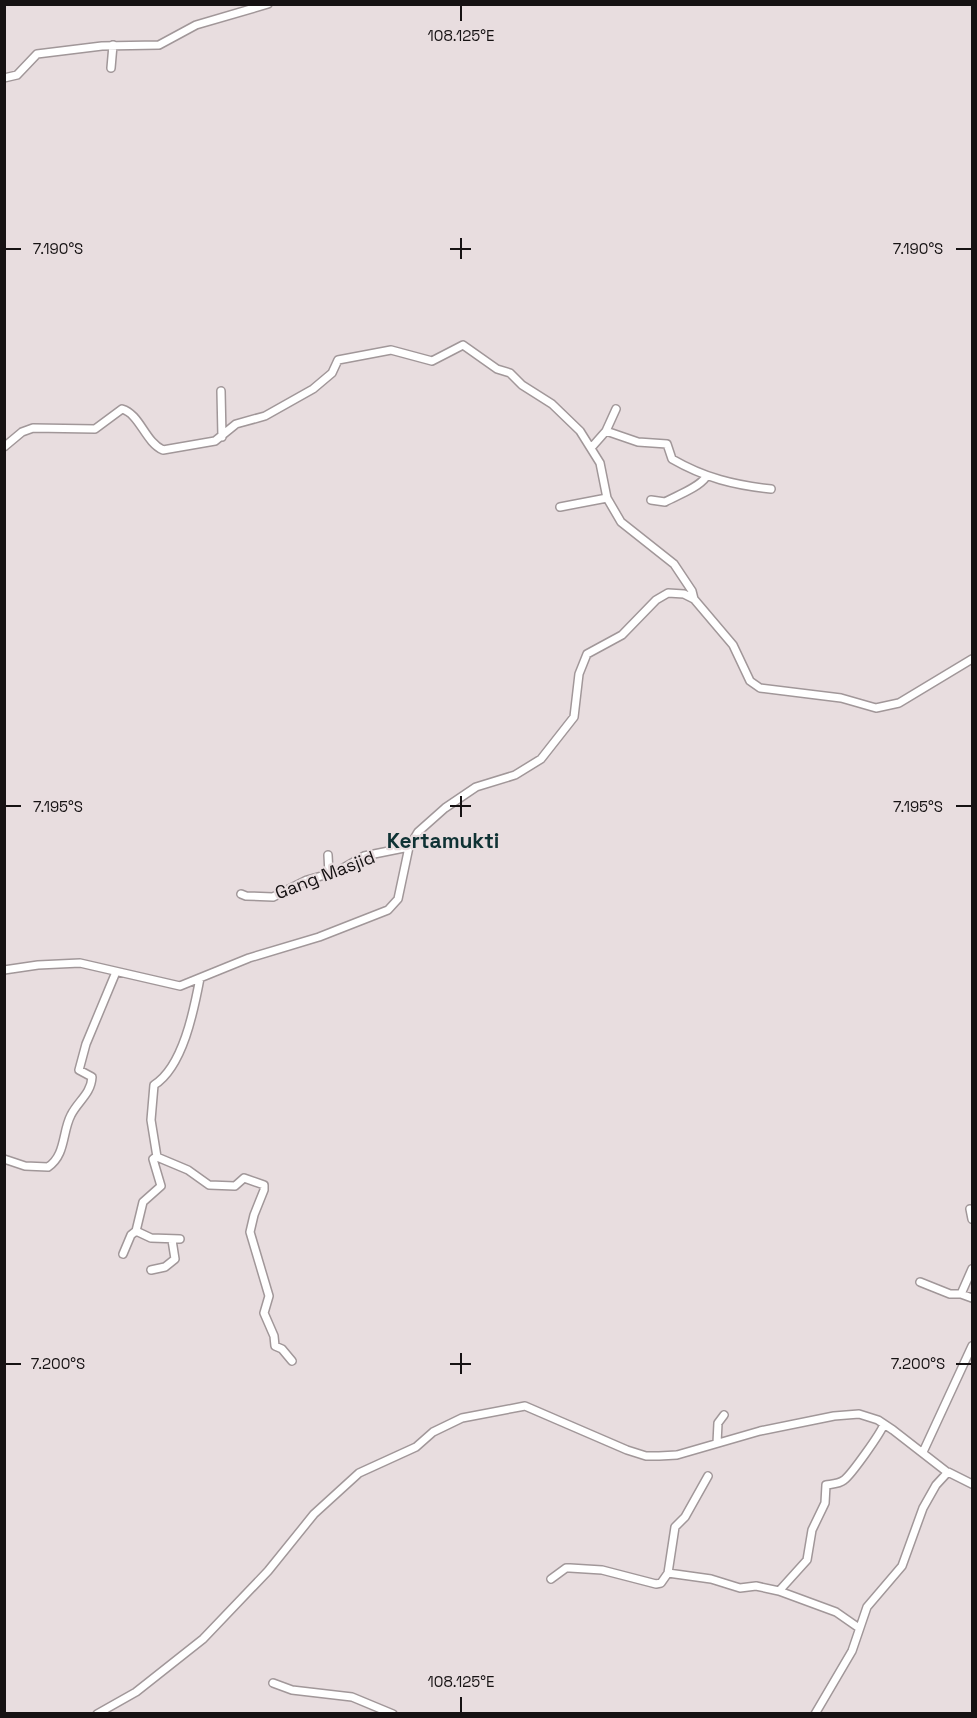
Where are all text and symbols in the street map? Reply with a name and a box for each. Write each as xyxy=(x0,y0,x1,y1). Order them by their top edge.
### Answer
text: 108.125°E xyxy=(428,26,494,45)
text: 7.190°S xyxy=(33,239,83,258)
text: 7.190°S xyxy=(893,239,943,258)
text: 7.195°S xyxy=(33,797,83,816)
text: 7.195°S xyxy=(893,797,943,816)
district label: Kertamukti xyxy=(387,827,499,854)
street label: Gang Masjid xyxy=(272,845,378,904)
text: 7.200°S xyxy=(31,1354,85,1373)
text: 7.200°S xyxy=(891,1354,945,1373)
text: 108.125°E xyxy=(428,1672,494,1691)

